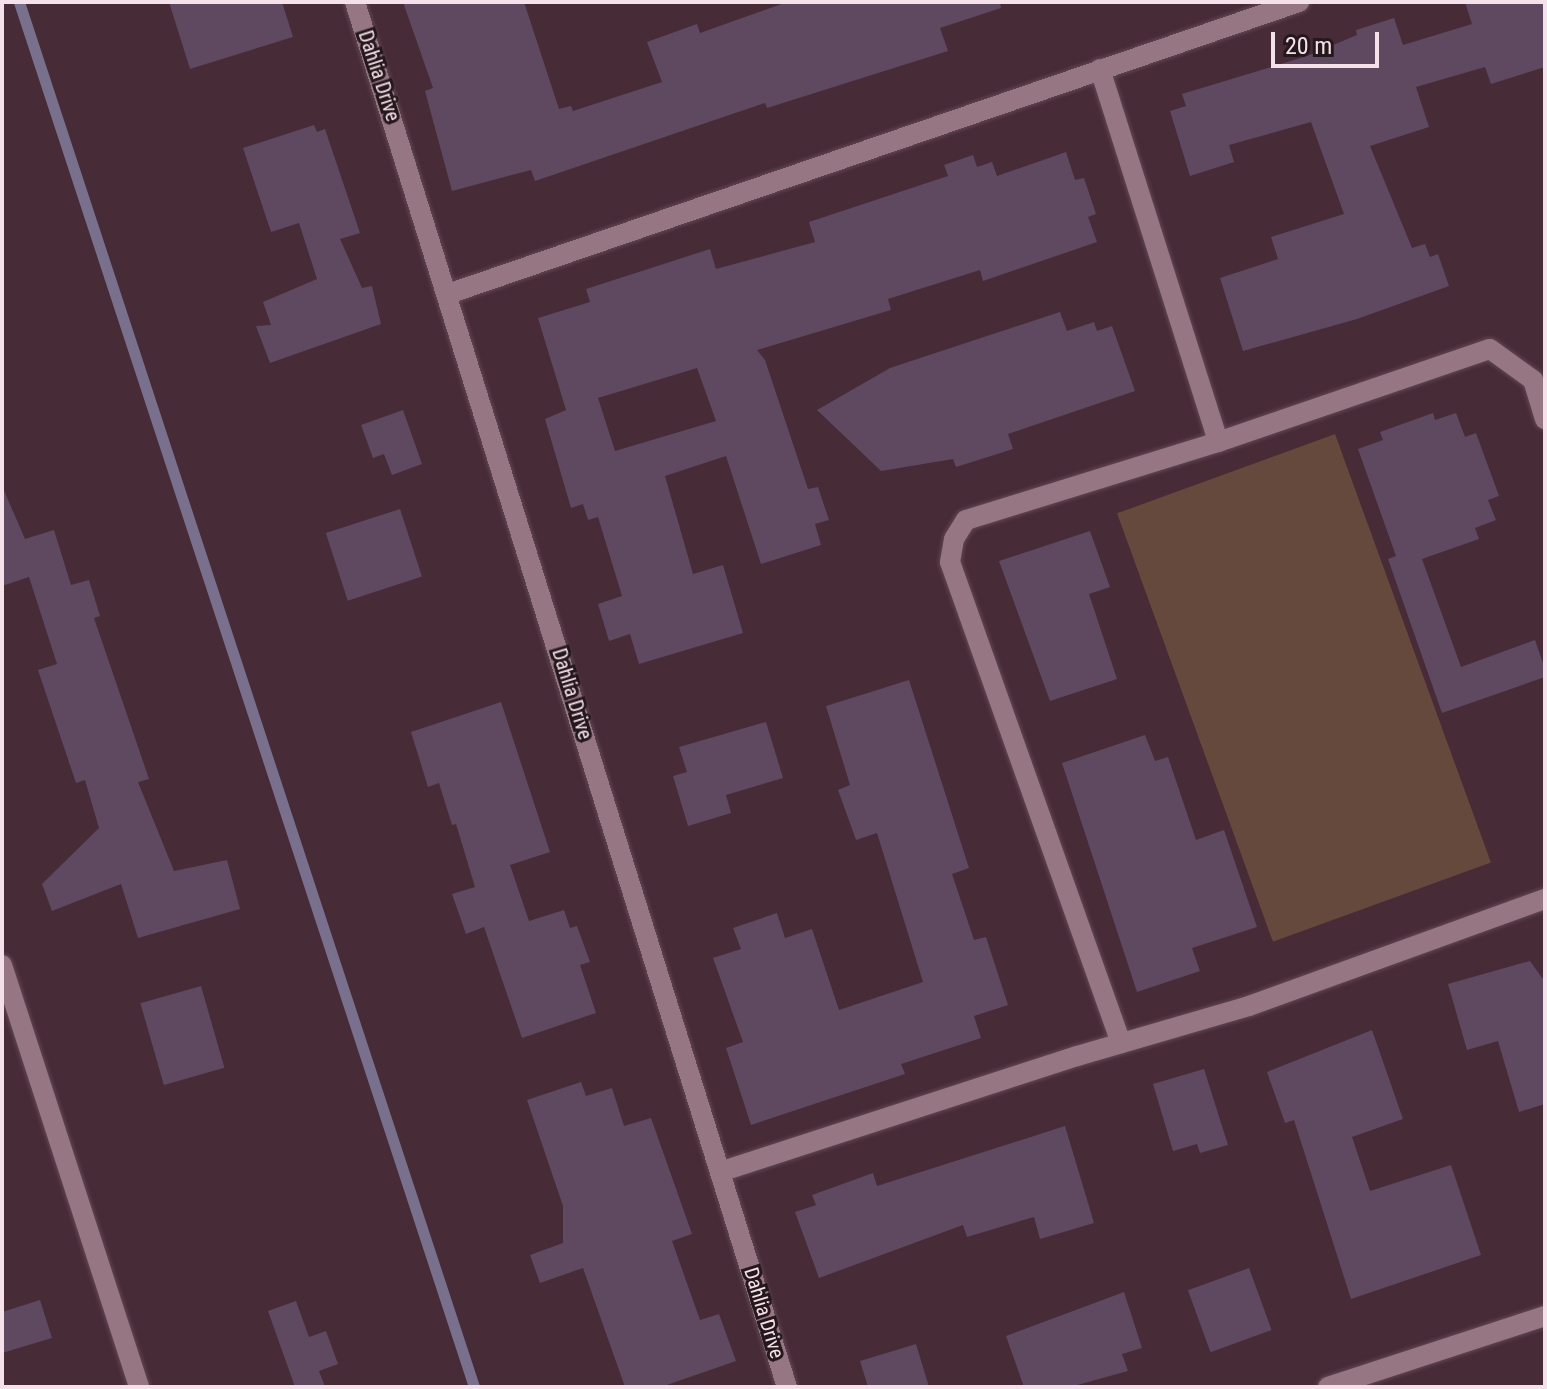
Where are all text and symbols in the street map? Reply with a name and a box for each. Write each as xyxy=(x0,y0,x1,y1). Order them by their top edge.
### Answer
scale bar xyxy=(1275,16,1383,66)
street label: Dahlia Drive xyxy=(353,28,405,124)
text: 20 m xyxy=(1285,32,1332,60)
street label: Dahlia Drive xyxy=(547,646,597,742)
street label: Dahlia Drive xyxy=(739,1265,789,1361)

